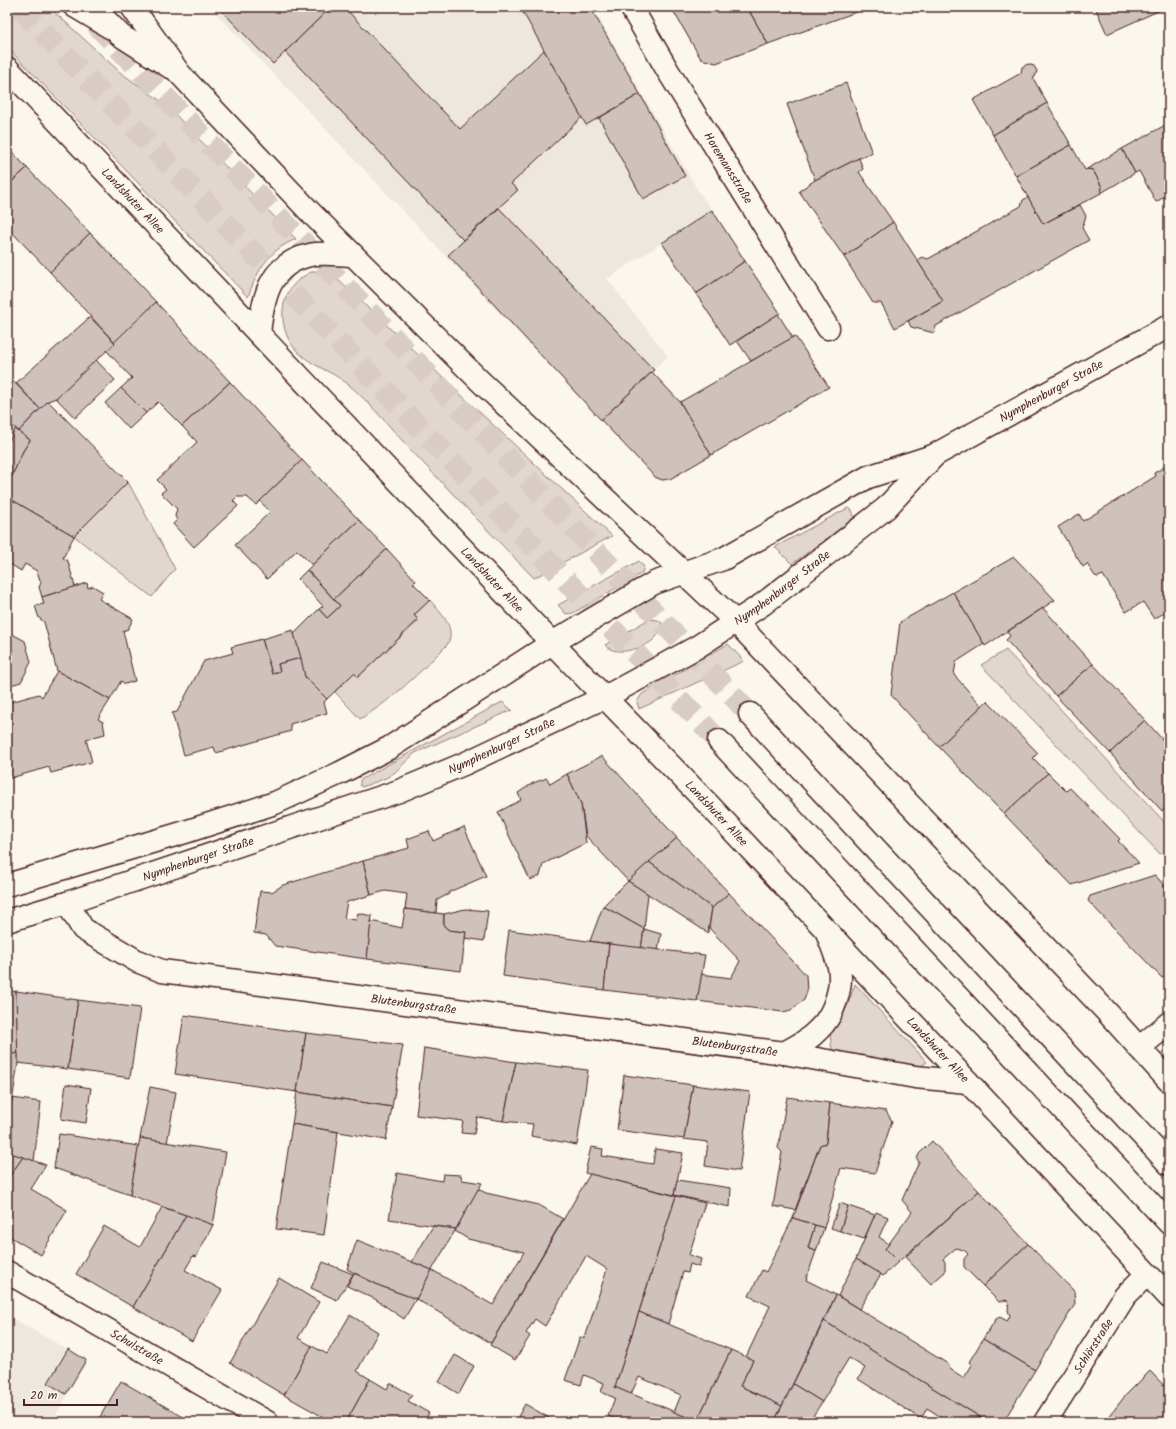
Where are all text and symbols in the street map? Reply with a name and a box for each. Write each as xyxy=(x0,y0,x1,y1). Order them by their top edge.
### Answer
street label: Horemansstraße xyxy=(698,129,758,208)
street label: Landshuter Allee xyxy=(96,164,169,239)
street label: Nymphenburger Straße xyxy=(996,355,1108,428)
street label: Landshuter Allee xyxy=(456,543,528,618)
street label: Nymphenburger Straße xyxy=(730,545,835,631)
street label: Nymphenburger Straße xyxy=(445,713,559,779)
street label: Landshuter Allee xyxy=(680,776,753,851)
street label: Nymphenburger Straße xyxy=(140,831,257,887)
street label: Blutenburgstraße xyxy=(369,990,458,1020)
street label: Landshuter Allee xyxy=(902,1013,974,1088)
street label: Blutenburgstraße xyxy=(691,1032,779,1062)
street label: Schlörstraße xyxy=(1069,1314,1119,1378)
street label: Schulstraße xyxy=(106,1324,167,1371)
scale bar xyxy=(24,1381,117,1407)
text: 20 m xyxy=(30,1386,58,1405)

